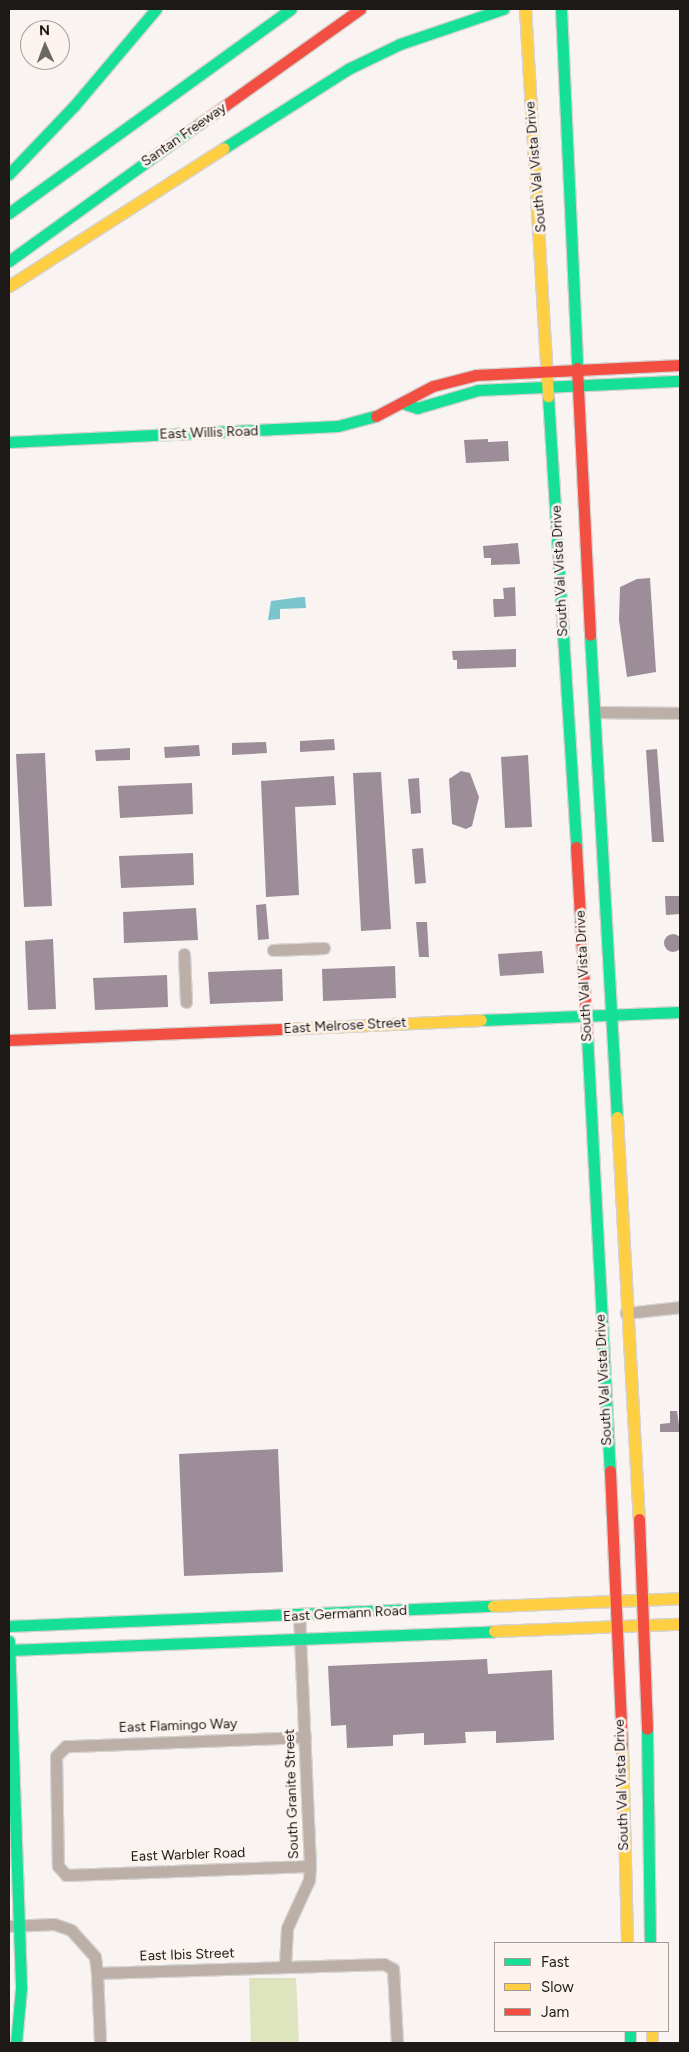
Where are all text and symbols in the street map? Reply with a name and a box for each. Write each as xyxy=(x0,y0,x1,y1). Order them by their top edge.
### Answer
north arrow xyxy=(20,20,70,70)
text: N xyxy=(39,22,50,39)
street label: Santan Freeway xyxy=(138,100,230,170)
street label: South Val Vista Drive xyxy=(522,101,550,233)
street label: East Willis Road xyxy=(159,423,259,443)
street label: South Val Vista Drive xyxy=(548,505,572,637)
street label: South Val Vista Drive xyxy=(572,910,596,1042)
street label: East Melrose Street xyxy=(283,1014,407,1038)
street label: South Val Vista Drive xyxy=(592,1314,616,1446)
street label: East Germann Road xyxy=(283,1602,407,1626)
street label: East Flamingo Way xyxy=(118,1716,238,1736)
street label: South Val Vista Drive xyxy=(611,1719,633,1851)
street label: South Granite Street xyxy=(281,1729,303,1859)
street label: East Warbler Road xyxy=(130,1845,246,1865)
legend xyxy=(494,1942,669,2032)
street label: East Ibis Street xyxy=(139,1945,235,1965)
text: Fast xyxy=(541,1953,569,1971)
text: Slow xyxy=(541,1978,574,1996)
text: Jam xyxy=(541,2003,569,2021)

